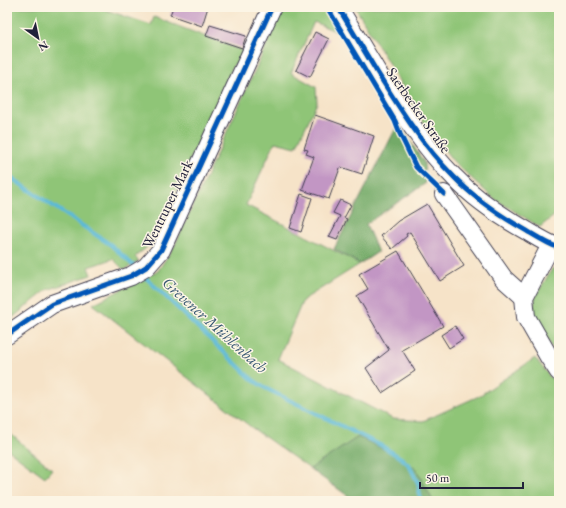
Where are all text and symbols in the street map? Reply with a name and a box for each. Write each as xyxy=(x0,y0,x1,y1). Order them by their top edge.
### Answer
north arrow xyxy=(18,18,58,58)
text: N xyxy=(36,38,51,55)
street label: Saerbecker Straße xyxy=(382,63,456,157)
street label: Wentruper Mark xyxy=(137,156,197,252)
water label: Grevener Mühlenbach xyxy=(158,272,272,378)
scale bar xyxy=(420,464,523,490)
text: 50 m xyxy=(426,470,450,486)

